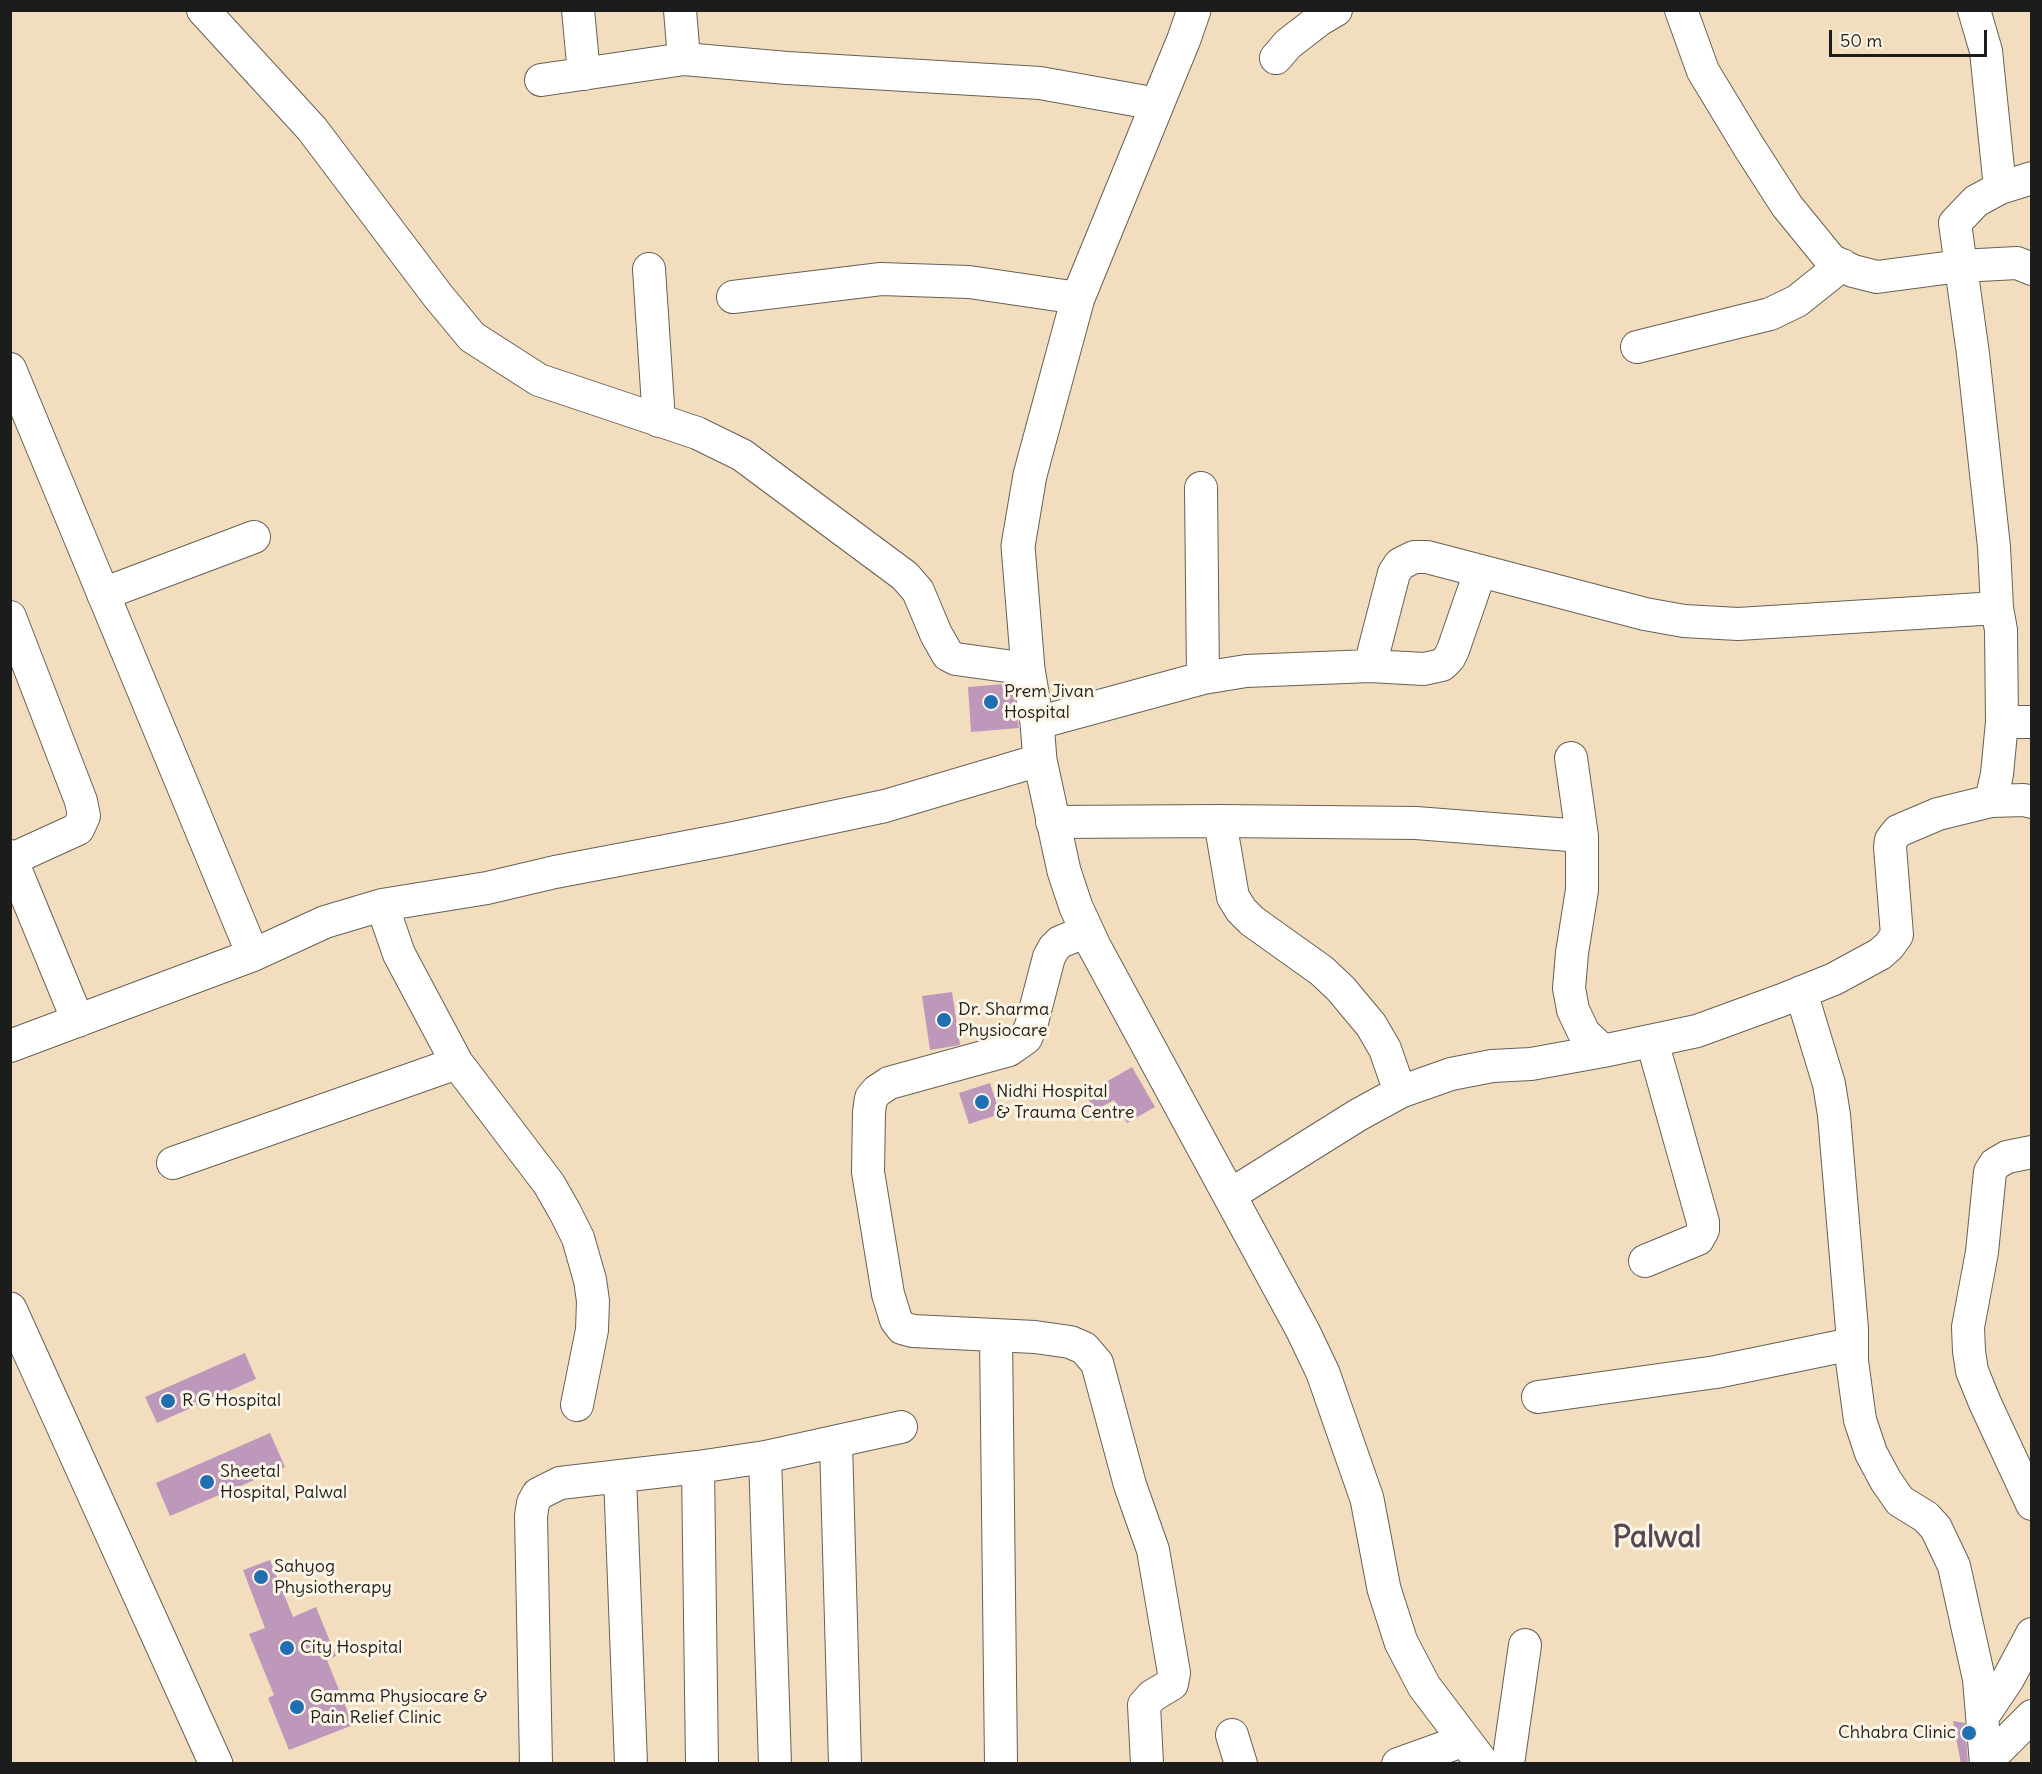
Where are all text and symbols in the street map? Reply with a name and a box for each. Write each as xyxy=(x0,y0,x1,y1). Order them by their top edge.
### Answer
scale bar xyxy=(1832,18,1990,56)
text: 50 m xyxy=(1840,29,1882,52)
place label: Prem Jivan Hospital xyxy=(1004,681,1094,724)
marker: Prem Jivan Hospital xyxy=(982,693,1000,711)
place label: Dr. Sharma Physiocare xyxy=(958,999,1049,1042)
marker: Dr. Sharma Physiocare xyxy=(935,1011,953,1029)
place label: Nidhi Hospital & Trauma Centre xyxy=(996,1081,1134,1124)
marker: Nidhi Hospital & Trauma Centre xyxy=(973,1093,991,1111)
place label: R G Hospital xyxy=(182,1390,281,1412)
marker: R G Hospital xyxy=(159,1392,177,1410)
place label: Sheetal Hospital, Palwal xyxy=(220,1461,347,1504)
marker: Sheetal Hospital, Palwal xyxy=(198,1473,216,1491)
district label: Palwal xyxy=(1613,1520,1701,1556)
place label: Sahyog Physiotherapy xyxy=(274,1556,392,1598)
marker: Sahyog Physiotherapy xyxy=(252,1568,270,1586)
place label: City Hospital xyxy=(300,1637,402,1659)
marker: City Hospital xyxy=(278,1639,296,1657)
place label: Gamma Physiocare & Pain Relief Clinic xyxy=(310,1686,487,1728)
marker: Gamma Physiocare & Pain Relief Clinic xyxy=(288,1698,306,1716)
place label: Chhabra Clinic xyxy=(1838,1722,1956,1744)
marker: Chhabra Clinic xyxy=(1960,1724,1978,1742)

